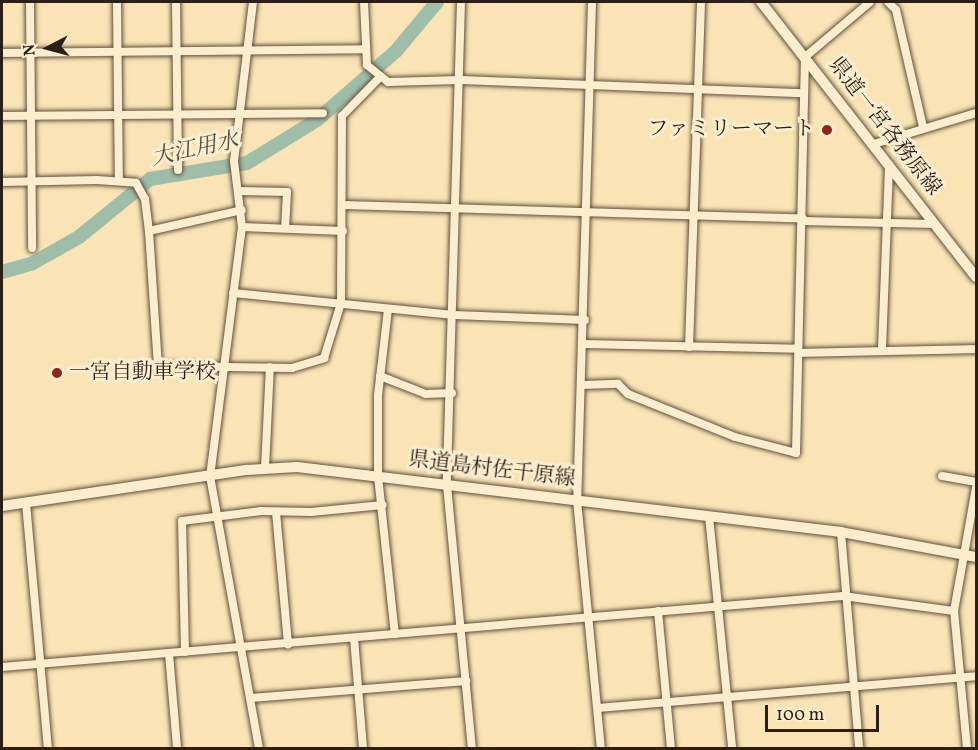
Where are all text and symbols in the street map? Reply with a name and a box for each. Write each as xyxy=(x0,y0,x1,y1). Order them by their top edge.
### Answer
north arrow xyxy=(18,18,78,78)
text: N xyxy=(19,43,42,57)
street label: 県道一宮各務原線 xyxy=(822,53,946,201)
place label: ファミリーマート xyxy=(647,117,815,143)
marker: ファミリーマート xyxy=(820,123,834,137)
water label: 大江用水 xyxy=(149,128,241,172)
place label: 一宮自動車学校 xyxy=(69,360,216,386)
marker: 一宮自動車学校 xyxy=(50,366,64,380)
street label: 県道島村佐千原線 xyxy=(407,447,577,493)
scale bar xyxy=(768,693,882,731)
text: 100 m xyxy=(776,703,825,728)

